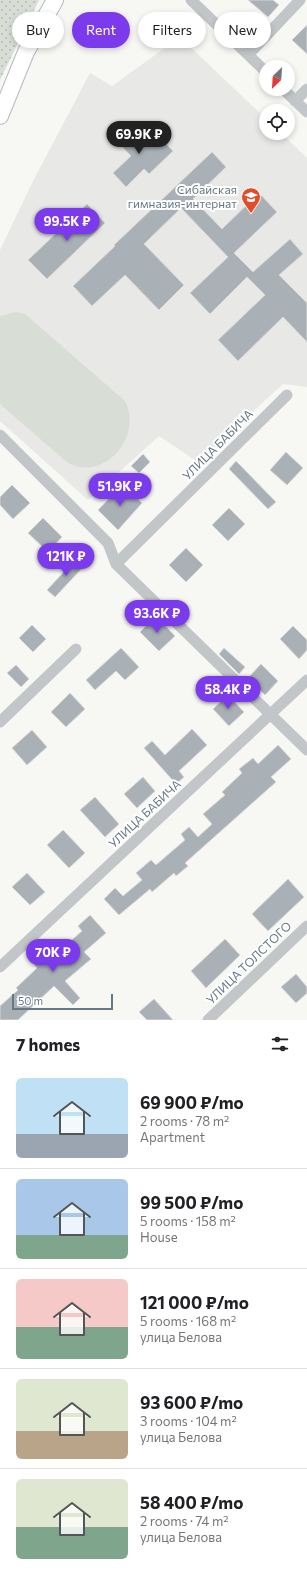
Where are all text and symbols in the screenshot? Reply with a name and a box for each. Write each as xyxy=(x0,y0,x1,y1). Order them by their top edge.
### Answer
chip: Buy xyxy=(12,12,64,48)
chip: Rent xyxy=(72,12,130,48)
chip: Filters xyxy=(138,12,206,48)
chip: New xyxy=(214,12,271,48)
north arrow xyxy=(259,60,295,96)
map controls xyxy=(259,60,295,140)
button: locate xyxy=(259,104,295,140)
pin: 69.9K ₽ xyxy=(102,121,176,155)
text: 69.9K ₽ xyxy=(115,126,163,142)
place label: Сибайская гимназия-интернат xyxy=(128,182,237,210)
school or university icon: Сибайская гимназия-интернат xyxy=(240,186,262,214)
pin: 99.5K ₽ xyxy=(30,208,104,242)
text: 99.5K ₽ xyxy=(43,213,91,229)
street label: УЛИЦА БАБИЧА xyxy=(179,406,255,482)
pin: 51.9K ₽ xyxy=(83,473,157,507)
text: 51.9K ₽ xyxy=(98,478,142,494)
pin: 121K ₽ xyxy=(33,543,99,577)
text: 121K ₽ xyxy=(46,548,86,564)
pin: 93.6K ₽ xyxy=(120,600,194,634)
text: 93.6K ₽ xyxy=(134,605,180,621)
pin: 58.4K ₽ xyxy=(191,676,265,710)
text: 58.4K ₽ xyxy=(205,681,251,697)
street label: УЛИЦА БАБИЧА xyxy=(105,776,183,850)
street label: УЛИЦА ТОЛСТОГО xyxy=(203,918,294,1006)
pin: 70K ₽ xyxy=(25,939,81,973)
text: 70K ₽ xyxy=(35,944,71,960)
scale bar xyxy=(12,992,113,1011)
text: 50 m xyxy=(18,994,43,1007)
icon: filters xyxy=(269,1033,291,1055)
text: 7 homes xyxy=(16,1034,80,1055)
text: 69 900 ₽/mo xyxy=(140,1092,244,1113)
icon: home xyxy=(48,1094,96,1142)
text: 2 rooms · 78 m² xyxy=(140,1113,229,1129)
text: Apartment xyxy=(140,1129,205,1145)
text: 99 500 ₽/mo xyxy=(140,1192,243,1213)
icon: home xyxy=(48,1195,96,1243)
text: 5 rooms · 158 m² xyxy=(140,1213,236,1229)
text: House xyxy=(140,1229,178,1245)
text: 121 000 ₽/mo xyxy=(140,1292,249,1313)
icon: home xyxy=(48,1295,96,1343)
text: 5 rooms · 168 m² xyxy=(140,1313,236,1329)
text: улица Белова xyxy=(140,1329,222,1345)
text: 93 600 ₽/mo xyxy=(140,1392,243,1413)
icon: home xyxy=(48,1395,96,1443)
text: 3 rooms · 104 m² xyxy=(140,1413,237,1429)
text: улица Белова xyxy=(140,1429,222,1445)
text: 58 400 ₽/mo xyxy=(140,1492,243,1513)
icon: home xyxy=(48,1495,96,1543)
text: 2 rooms · 74 m² xyxy=(140,1513,228,1529)
text: улица Белова xyxy=(140,1529,222,1545)

